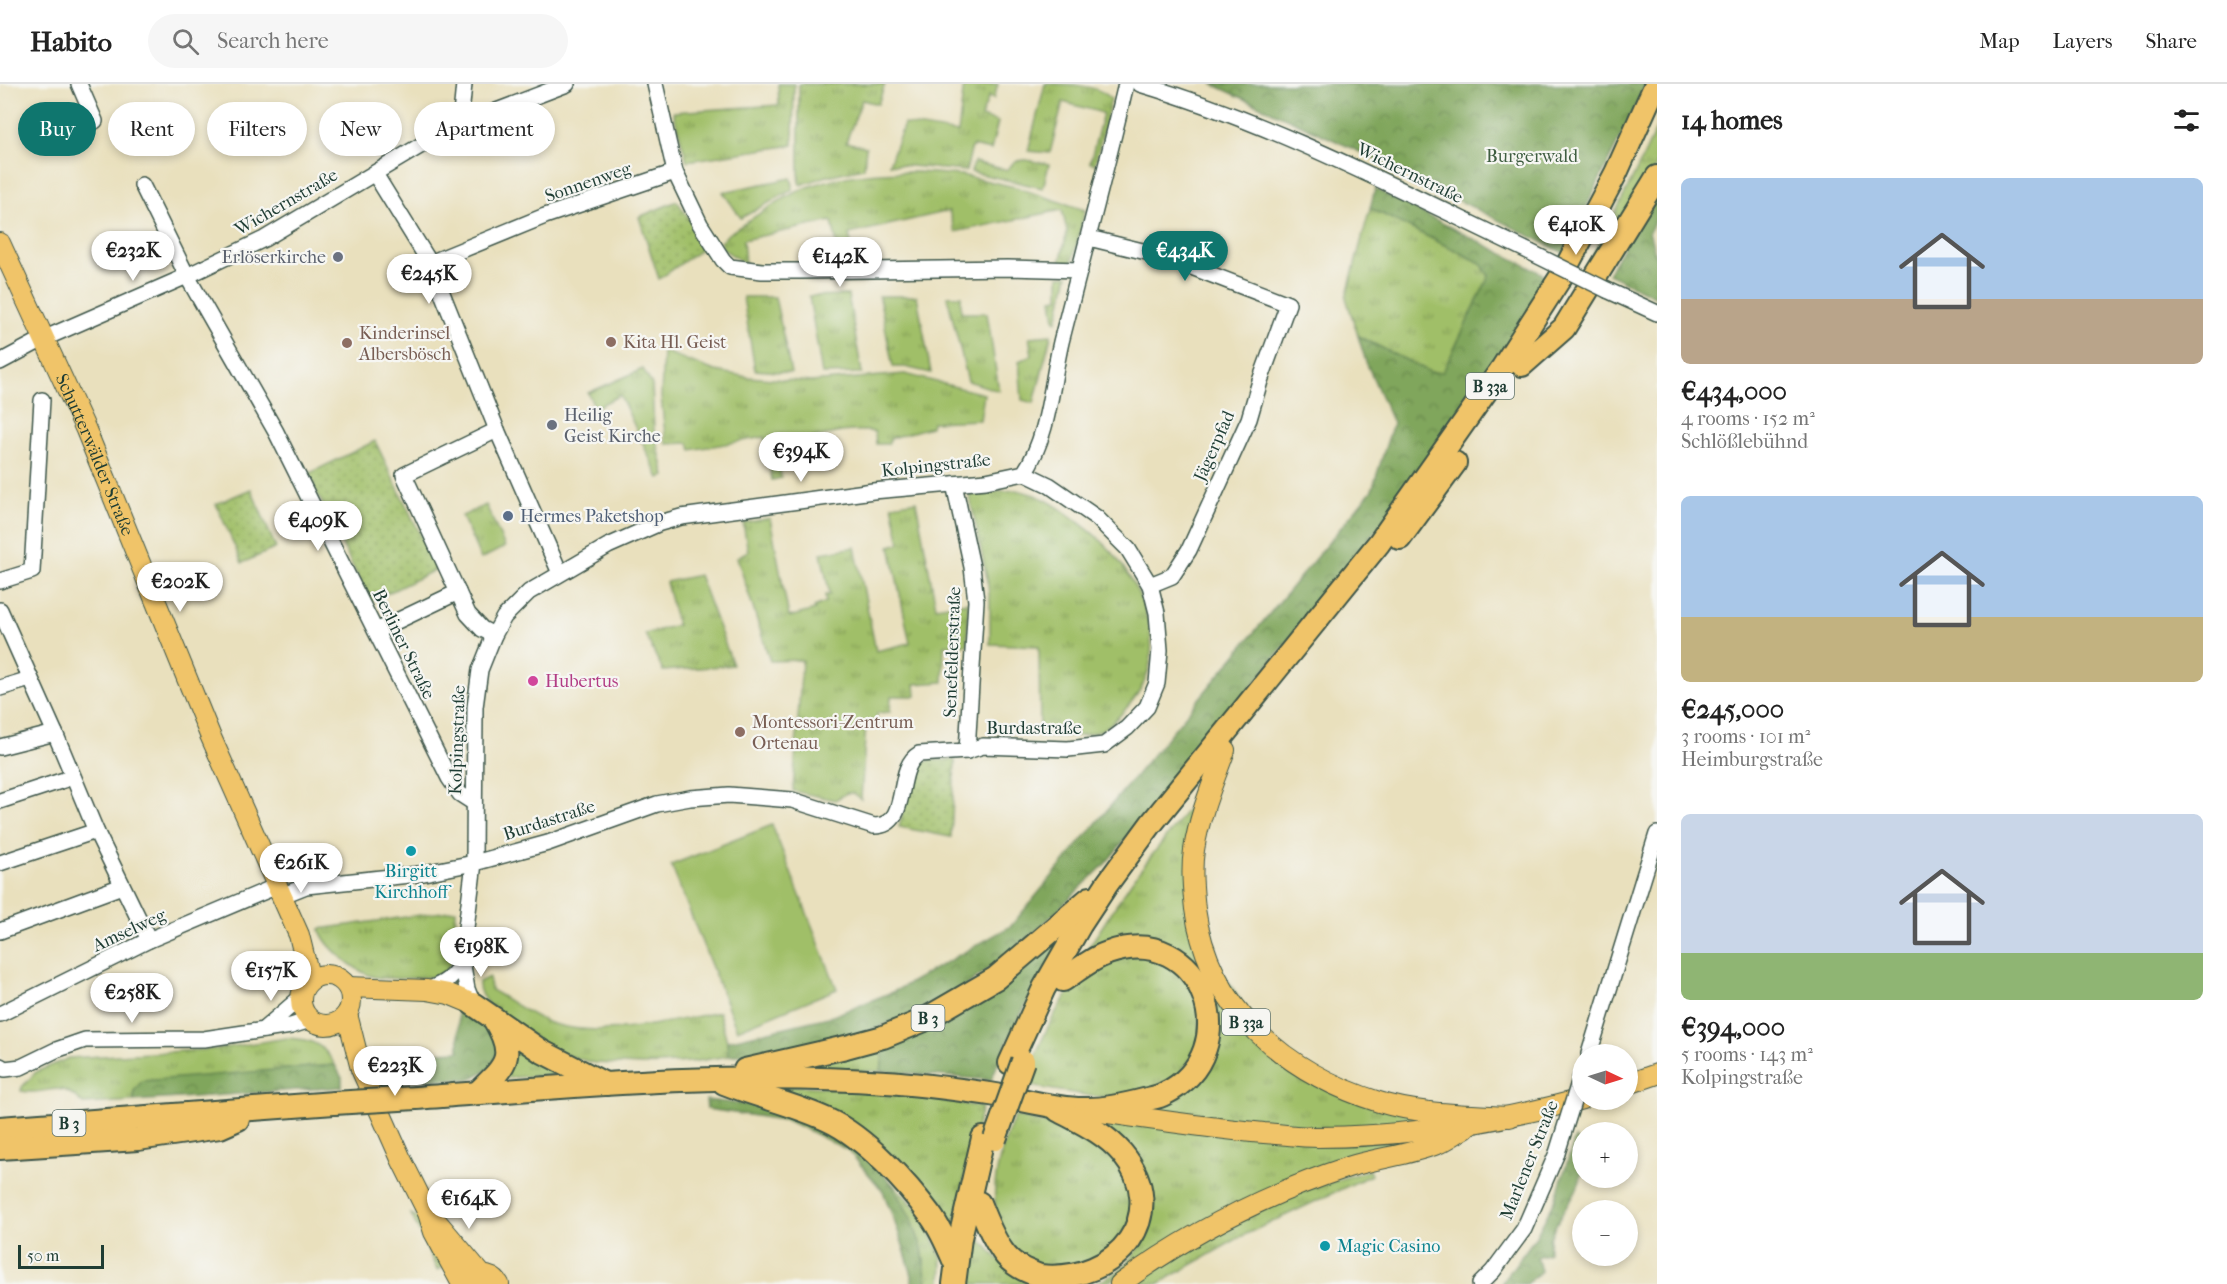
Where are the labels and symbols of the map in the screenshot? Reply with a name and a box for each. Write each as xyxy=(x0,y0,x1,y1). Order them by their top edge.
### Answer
street label: Wichernstraße xyxy=(1352,138,1466,208)
park label: Burgerwald xyxy=(1486,146,1578,167)
street label: Sonnenweg xyxy=(542,158,634,207)
street label: Wichernstraße xyxy=(230,164,342,241)
pin: €410K xyxy=(1534,205,1618,256)
pin: €232K xyxy=(91,231,175,282)
pin: €434K xyxy=(1143,231,1227,282)
pin: €142K xyxy=(798,237,882,288)
place label: Erlöserkirche xyxy=(221,247,326,268)
marker: Erlöserkirche xyxy=(331,250,345,264)
pin: €245K xyxy=(387,254,471,305)
place label: Kinderinsel Albersbösch xyxy=(358,323,451,365)
place label: Kita Hl. Geist xyxy=(623,332,727,353)
marker: Kita Hl. Geist xyxy=(604,335,618,349)
marker: Kinderinsel Albersbösch xyxy=(340,336,354,350)
street label: Schutterwälder Straße xyxy=(51,371,138,539)
road number: B 33a xyxy=(1466,373,1514,399)
place label: Heilig Geist Kirche xyxy=(564,405,661,447)
street label: Jägerpfad xyxy=(1189,407,1239,487)
marker: Heilig Geist Kirche xyxy=(545,418,559,432)
pin: €394K xyxy=(759,432,843,483)
street label: Kolpingstraße xyxy=(880,449,992,482)
pin: €409K xyxy=(276,501,360,552)
place label: Hermes Paketshop xyxy=(520,506,664,527)
marker: Hermes Paketshop xyxy=(501,509,515,523)
pin: €202K xyxy=(138,562,222,613)
street label: Berliner Straße xyxy=(368,586,439,703)
street label: Senefelderstraße xyxy=(940,586,965,718)
place label: Hubertus xyxy=(545,671,619,692)
marker: Hubertus xyxy=(526,674,540,688)
street label: Kolpingstraße xyxy=(445,685,470,795)
place label: Montessori-Zentrum Ortenau xyxy=(752,712,914,754)
street label: Burdastraße xyxy=(986,718,1082,739)
marker: Montessori-Zentrum Ortenau xyxy=(733,725,747,739)
street label: Burdastraße xyxy=(501,796,598,845)
pin: €261K xyxy=(259,843,343,894)
marker: Birgitt Kirchhoff xyxy=(404,844,418,858)
place label: Birgitt Kirchhoff xyxy=(374,861,452,903)
street label: Amselweg xyxy=(88,904,170,957)
pin: €198K xyxy=(439,927,523,978)
pin: €157K xyxy=(229,951,313,1002)
pin: €258K xyxy=(90,973,174,1024)
road number: B 3 xyxy=(912,1005,944,1031)
road number: B 33a xyxy=(1222,1009,1270,1035)
north arrow xyxy=(1572,1044,1638,1110)
pin: €223K xyxy=(353,1046,437,1097)
street label: Marlener Straße xyxy=(1496,1097,1563,1223)
road number: B 3 xyxy=(52,1110,86,1136)
pin: €164K xyxy=(427,1179,511,1230)
place label: Magic Casino xyxy=(1337,1236,1440,1257)
marker: Magic Casino xyxy=(1318,1239,1332,1253)
scale bar xyxy=(18,1242,104,1270)

